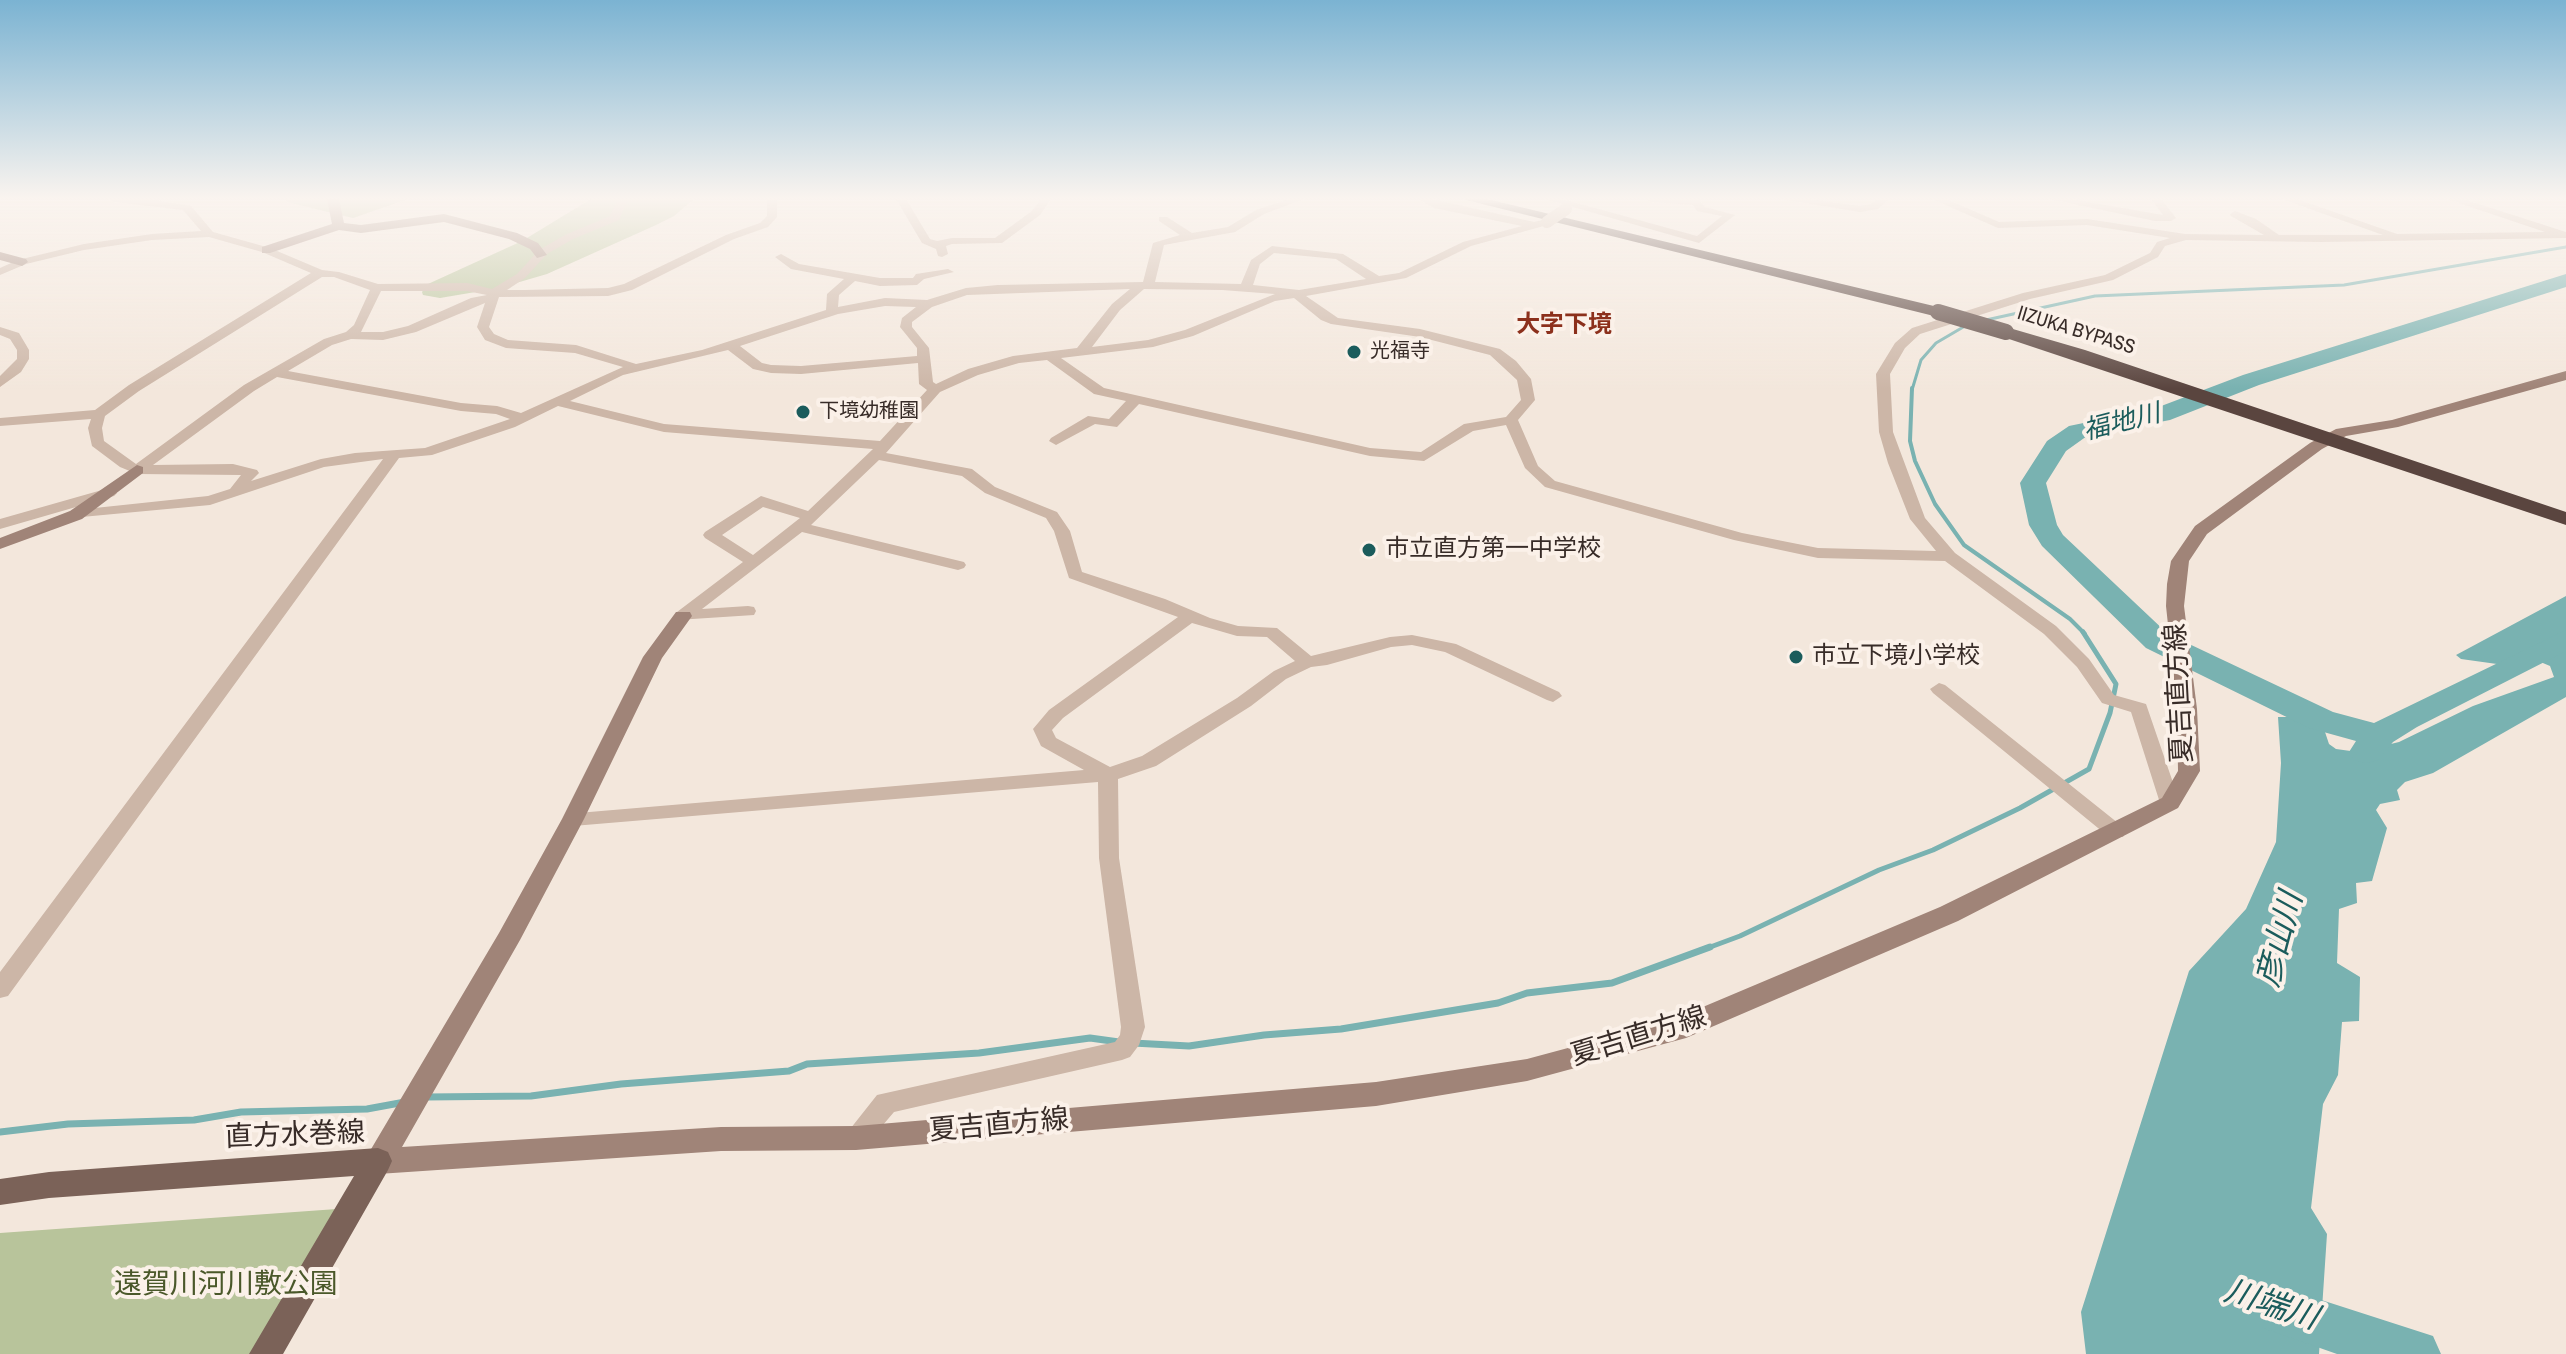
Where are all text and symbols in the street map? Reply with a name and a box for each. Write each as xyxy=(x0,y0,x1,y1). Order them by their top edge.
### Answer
street label: IIZUKA BYPASS xyxy=(2014,302,2138,360)
district label: 大字下境 xyxy=(1516,312,1612,340)
place label: 光福寺 xyxy=(1370,340,1430,364)
marker: 光福寺 xyxy=(1345,343,1363,361)
water label: 福地川 xyxy=(2080,398,2164,448)
place label: 下境幼稚園 xyxy=(819,400,919,424)
marker: 下境幼稚園 xyxy=(794,403,812,421)
place label: 市立直方第一中学校 xyxy=(1385,536,1601,564)
marker: 市立直方第一中学校 xyxy=(1360,541,1378,559)
street label: 夏吉直方線 xyxy=(2160,622,2200,764)
place label: 市立下境小学校 xyxy=(1812,643,1980,671)
marker: 市立下境小学校 xyxy=(1787,648,1805,666)
water label: 彦山川 xyxy=(2250,889,2312,991)
street label: 夏吉直方線 xyxy=(1567,1000,1711,1074)
street label: 夏吉直方線 xyxy=(928,1103,1070,1149)
street label: 直方水巻線 xyxy=(224,1117,366,1155)
park label: 遠賀川河川敷公園 xyxy=(114,1268,338,1302)
water label: 川端川 xyxy=(2219,1273,2323,1339)

